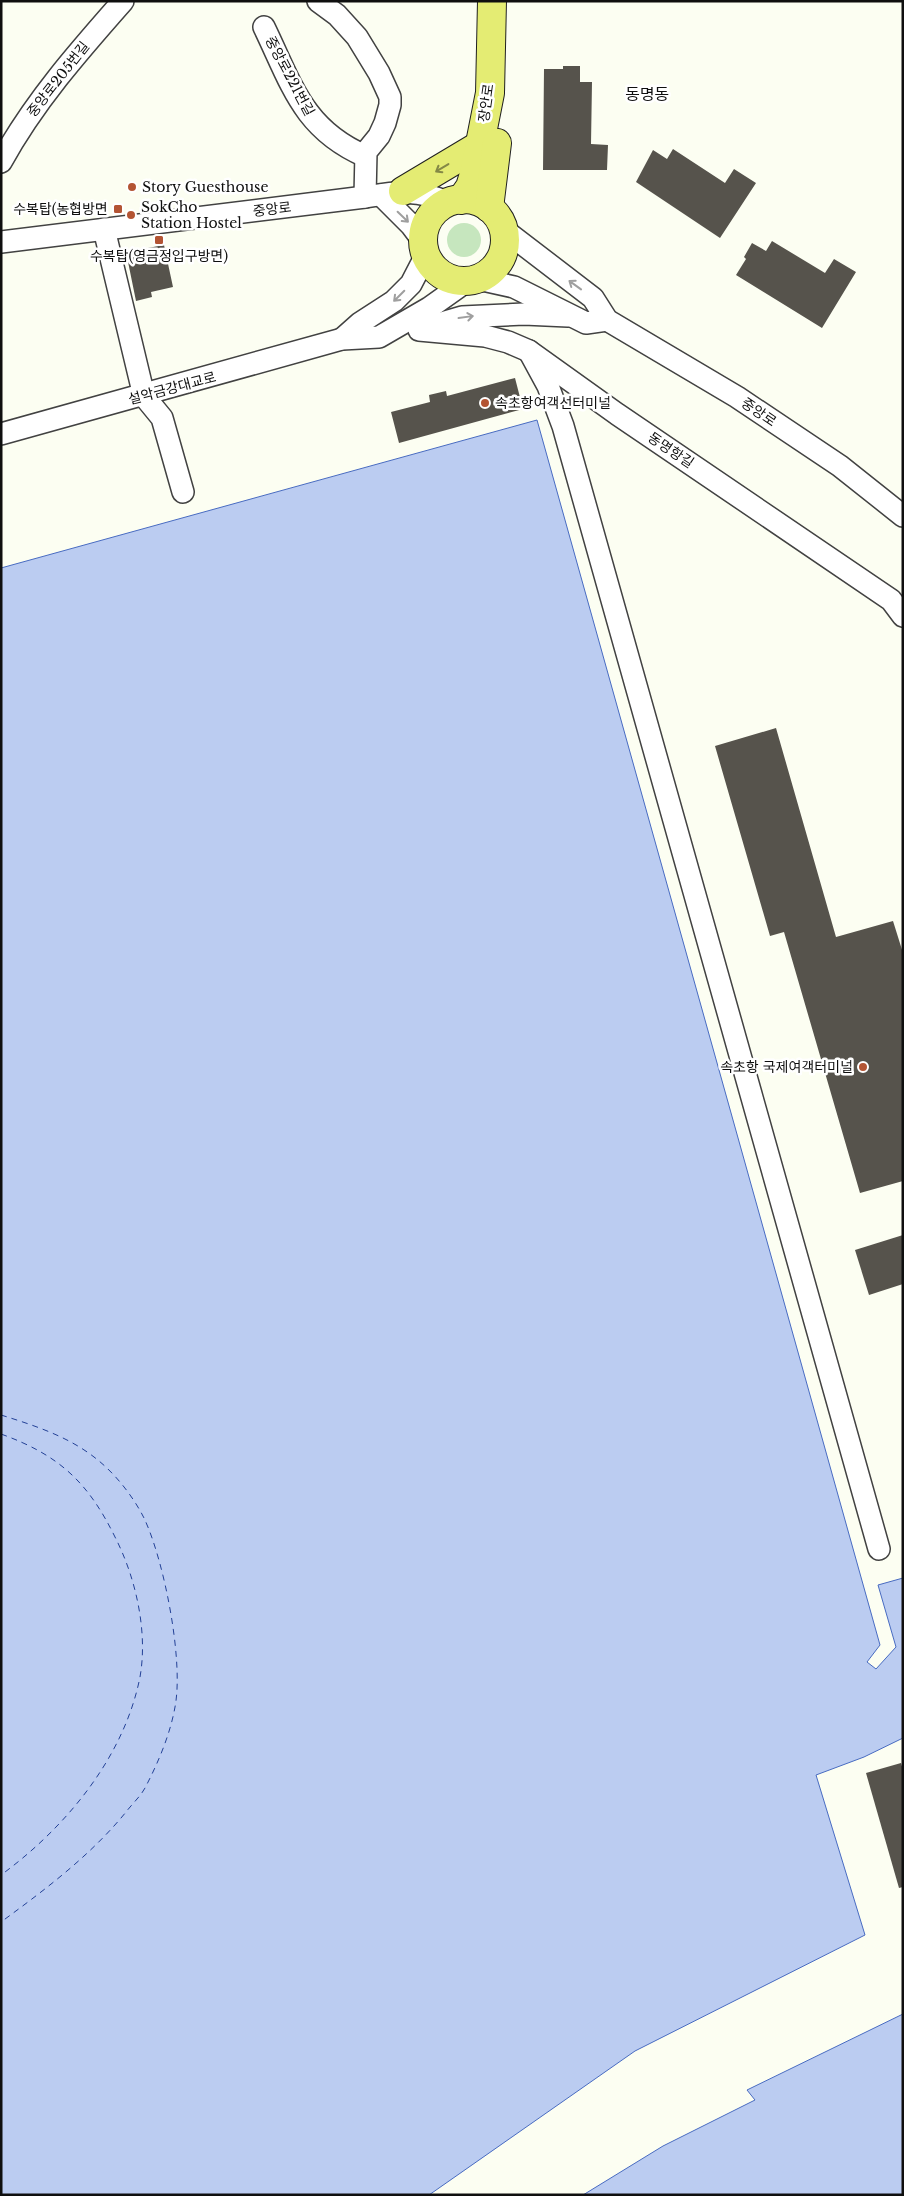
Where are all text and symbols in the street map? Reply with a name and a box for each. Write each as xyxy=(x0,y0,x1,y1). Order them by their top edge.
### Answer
street label: 중앙로221번길 xyxy=(261,33,319,119)
street label: 중앙로205번길 xyxy=(23,38,93,120)
street label: 장안로 xyxy=(474,82,498,123)
district label: 동명동 xyxy=(625,84,669,104)
one-way arrow xyxy=(435,163,449,173)
place label: Story Guesthouse xyxy=(142,178,268,196)
marker: Story Guesthouse xyxy=(126,181,138,193)
place label: SokCho Station Hostel xyxy=(141,198,242,232)
street label: 중앙로 xyxy=(252,198,292,220)
place label: 수복탑(농협방면 xyxy=(13,200,108,218)
marker: 수복탑(농협방면 xyxy=(112,203,124,215)
marker: SokCho Station Hostel xyxy=(125,209,137,221)
one-way arrow xyxy=(397,211,410,223)
marker: 수복탑(영금정입구방면) xyxy=(153,234,165,246)
place label: 수복탑(영금정입구방면) xyxy=(90,247,228,265)
one-way arrow xyxy=(568,280,582,290)
one-way arrow xyxy=(394,289,406,301)
one-way arrow xyxy=(457,312,473,322)
street label: 설악금강대교로 xyxy=(126,368,218,408)
place label: 속초항여객선터미널 xyxy=(495,394,611,412)
street label: 중앙로 xyxy=(738,394,780,430)
marker: 속초항여객선터미널 xyxy=(479,397,491,409)
street label: 동명항길 xyxy=(645,428,697,472)
place label: 속초항 국제여객터미널 xyxy=(720,1058,853,1076)
marker: 속초항 국제여객터미널 xyxy=(857,1061,869,1073)

